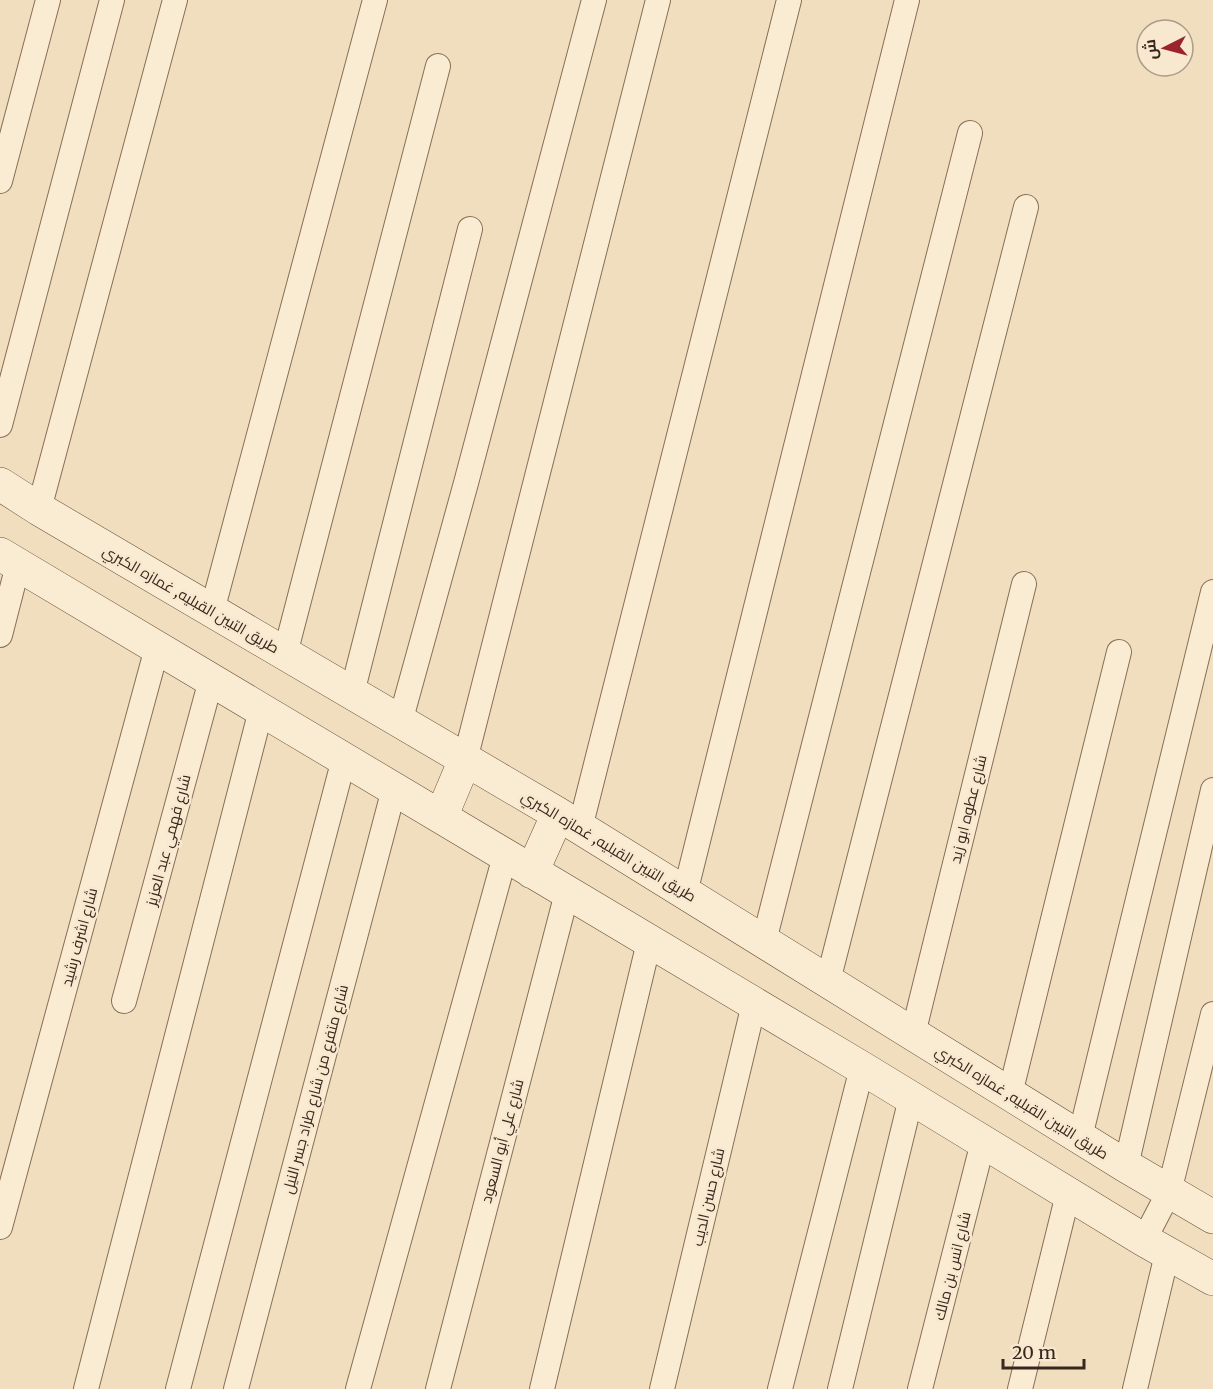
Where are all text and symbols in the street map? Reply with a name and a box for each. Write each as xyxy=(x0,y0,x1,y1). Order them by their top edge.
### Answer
north arrow xyxy=(1135,18,1195,78)
text: ش xyxy=(1139,38,1161,61)
street label: طريق التبين القبليه, غمازه الكبري xyxy=(98,541,283,660)
street label: شارع عطوه ابو زيد xyxy=(945,753,993,866)
street label: شارع فهمي عبد العزيز xyxy=(141,772,198,910)
street label: طريق التبين القبليه, غمازه الكبري xyxy=(517,786,700,908)
street label: شارع اشرف رشيد xyxy=(57,886,103,989)
street label: شارع متفرع من شارع طراد جسر النيل xyxy=(278,982,354,1196)
street label: طريق التبين القبليه, غمازه الكبري xyxy=(930,1041,1112,1166)
street label: شارع علي أبو السعود xyxy=(476,1077,531,1206)
street label: شارع حسن الديب xyxy=(687,1146,730,1248)
street label: شارع انس بن مالك xyxy=(929,1210,977,1323)
scale bar xyxy=(1003,1332,1084,1370)
text: 20 m xyxy=(1012,1341,1056,1364)

